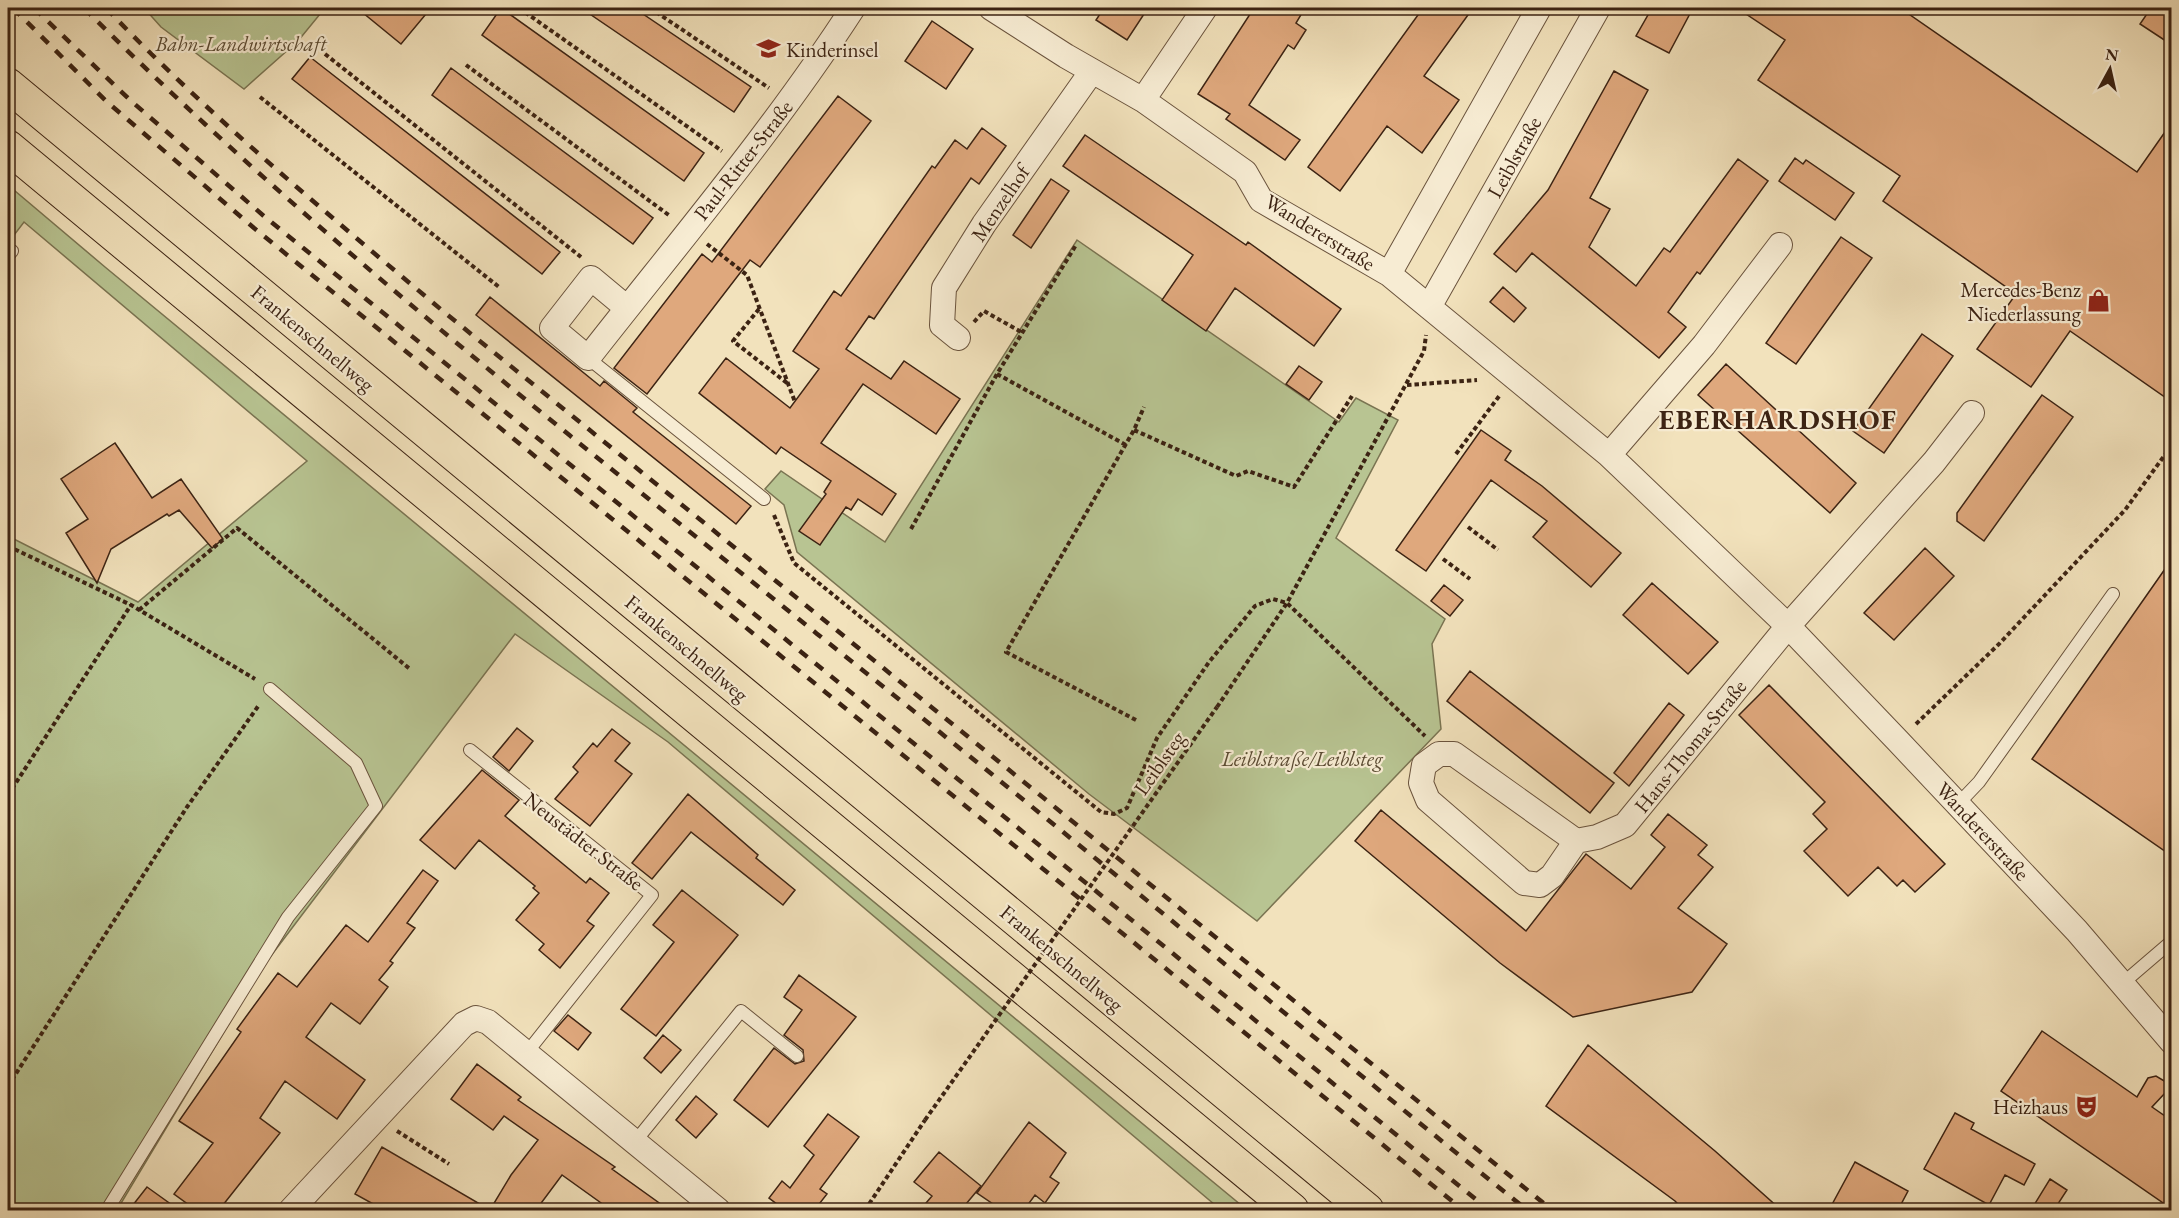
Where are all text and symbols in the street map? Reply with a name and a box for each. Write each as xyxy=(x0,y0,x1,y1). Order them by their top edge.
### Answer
park label: Bahn-Landwirtschaft xyxy=(154,30,328,57)
school or university icon: Kinderinsel xyxy=(755,36,781,62)
place label: Kinderinsel xyxy=(786,36,879,63)
north arrow xyxy=(2080,39,2140,99)
text: N xyxy=(2104,43,2120,66)
street label: Paul-Ritter-Straße xyxy=(688,94,798,226)
street label: Leiblstraße xyxy=(1481,112,1547,202)
street label: Menzelhof xyxy=(965,158,1037,247)
street label: Wandererstraße xyxy=(1260,187,1380,277)
place label: Mercedes-Benz Niederlassung xyxy=(1960,276,2082,327)
street label: Frankenschnellweg xyxy=(246,278,381,398)
shop icon: Mercedes-Benz Niederlassung xyxy=(2086,288,2112,314)
district label: EBERHARDSHOF xyxy=(1659,402,1897,437)
street label: Frankenschnellweg xyxy=(620,588,755,708)
street label: Hans-Thoma-Straße xyxy=(1628,674,1752,818)
street label: Leiblsteg xyxy=(1127,725,1191,800)
park label: Leiblstraße/Leiblsteg xyxy=(1220,745,1384,772)
street label: Wandererstraße xyxy=(1930,776,2036,886)
street label: Neustädter Straße xyxy=(519,786,649,896)
street label: Frankenschnellweg xyxy=(995,898,1130,1018)
place label: Heizhaus xyxy=(1993,1093,2068,1120)
theatre icon: Heizhaus xyxy=(2073,1093,2099,1119)

